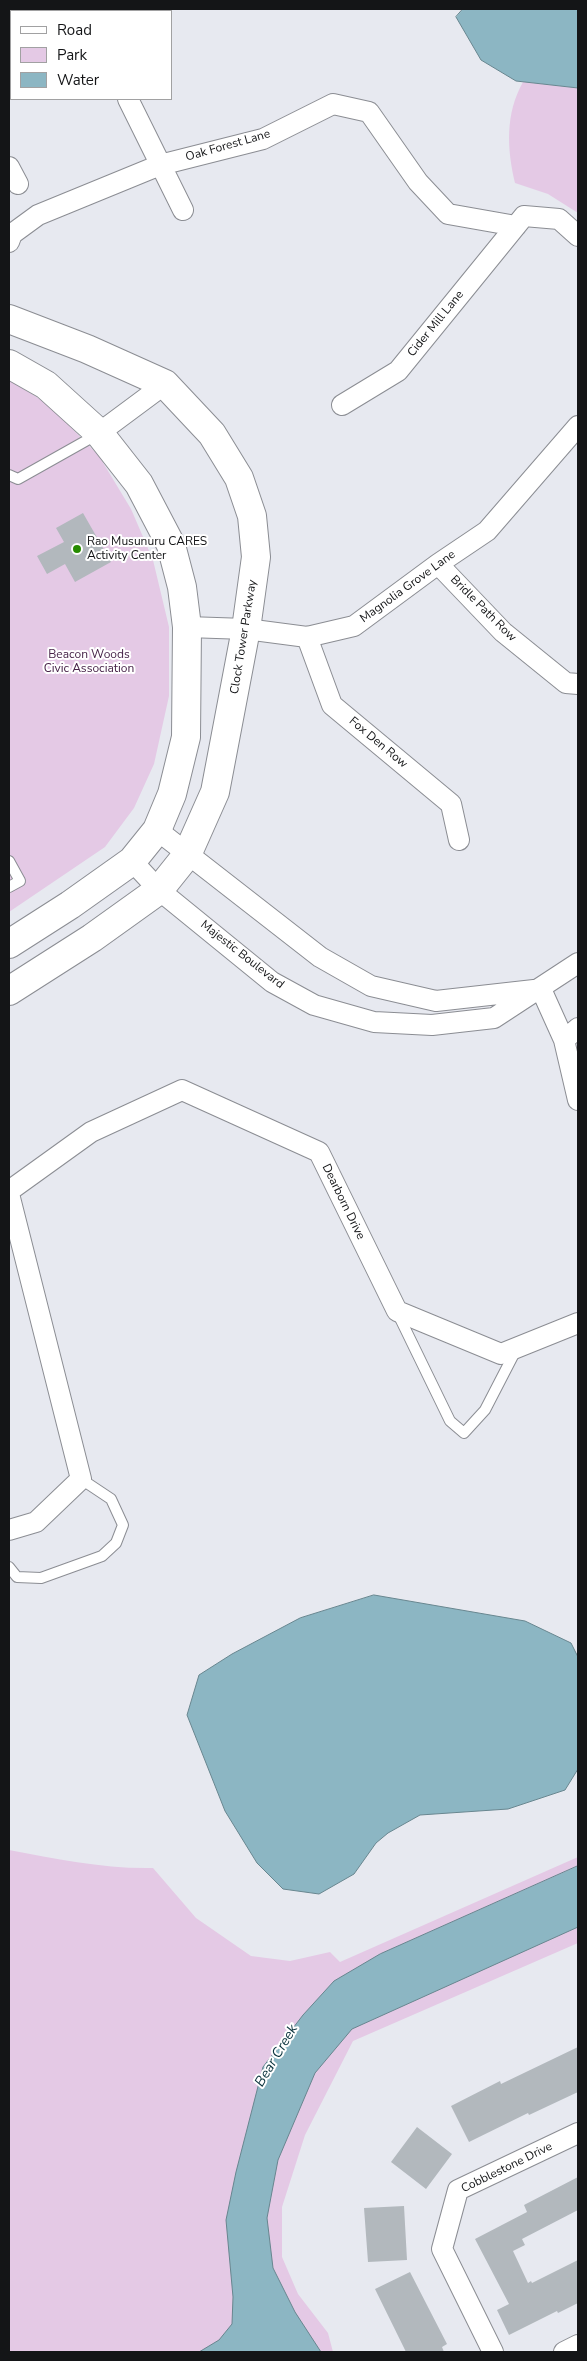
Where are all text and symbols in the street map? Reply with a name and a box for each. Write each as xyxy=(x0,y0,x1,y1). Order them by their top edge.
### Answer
legend xyxy=(10,10,172,100)
text: Road xyxy=(57,20,92,40)
text: Park xyxy=(57,45,87,65)
text: Water xyxy=(57,70,99,90)
street label: Oak Forest Lane xyxy=(184,127,272,165)
street label: Cider Mill Lane xyxy=(405,288,467,360)
place label: Rao Musunuru CARES Activity Center xyxy=(87,535,207,563)
marker: Rao Musunuru CARES Activity Center xyxy=(71,543,83,555)
street label: Magnolia Grove Lane xyxy=(358,548,458,626)
street label: Bridle Path Row xyxy=(447,573,519,645)
street label: Clock Tower Parkway xyxy=(228,579,260,695)
park label: Beacon Woods Civic Association xyxy=(44,648,134,676)
street label: Fox Den Row xyxy=(346,714,410,772)
street label: Majestic Boulevard xyxy=(197,918,287,992)
street label: Dearborn Drive xyxy=(318,1162,368,1242)
water label: Bear Creek xyxy=(252,2022,302,2090)
street label: Cobblestone Drive xyxy=(459,2140,555,2196)

